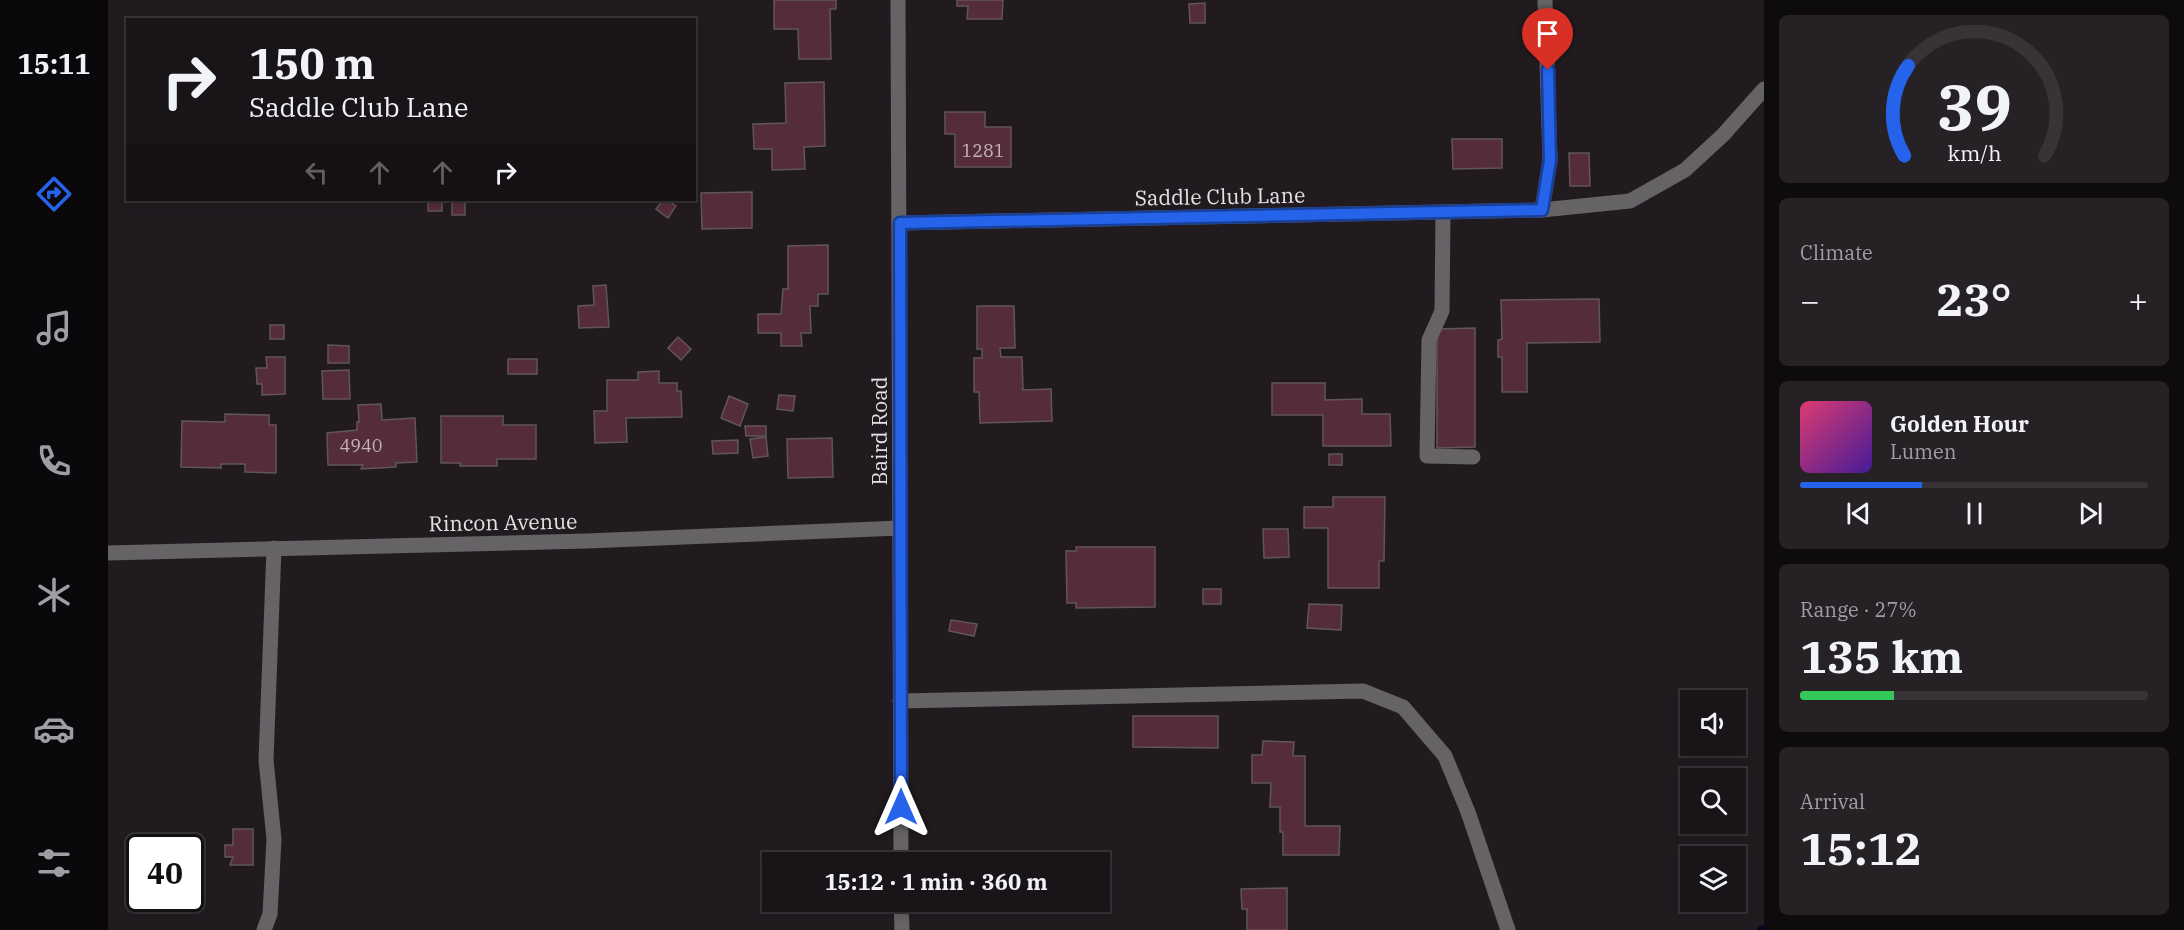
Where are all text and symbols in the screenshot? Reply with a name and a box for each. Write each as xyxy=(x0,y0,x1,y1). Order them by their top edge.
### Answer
pin xyxy=(1522,8,1573,70)
icon: arrive xyxy=(1531,17,1564,50)
text: 150 m xyxy=(249,36,375,91)
icon: right xyxy=(150,42,228,120)
text: 15:11 xyxy=(18,46,90,81)
text: 39 xyxy=(1937,66,2011,147)
text: Saddle Club Lane xyxy=(249,89,469,124)
house number: 1281 xyxy=(961,139,1005,162)
text: km/h xyxy=(1947,139,2001,167)
icon: left xyxy=(300,156,333,189)
icon: ahead xyxy=(363,156,396,189)
icon: ahead xyxy=(426,156,459,189)
icon: right xyxy=(489,156,522,189)
icon: directions xyxy=(33,173,75,215)
street label: Saddle Club Lane xyxy=(1134,181,1306,211)
text: Climate xyxy=(1800,239,1873,266)
text: 23° xyxy=(1936,270,2012,328)
text: − xyxy=(1800,279,1820,322)
text: + xyxy=(2128,279,2148,322)
icon: music xyxy=(33,307,75,349)
street label: Baird Road xyxy=(865,376,893,486)
text: Golden Hour xyxy=(1890,409,2029,438)
house number: 4940 xyxy=(339,434,383,457)
text: Lumen xyxy=(1890,438,1957,465)
icon: phone xyxy=(33,440,75,482)
icon: previous xyxy=(1842,497,1875,530)
icon: pause xyxy=(1958,497,1991,530)
icon: next xyxy=(2074,497,2107,530)
street label: Rincon Avenue xyxy=(428,507,578,537)
icon: climate xyxy=(33,574,75,616)
text: Range · 27% xyxy=(1800,596,1917,623)
text: 135 km xyxy=(1800,627,1963,685)
map controls xyxy=(1680,690,1746,912)
button: sound xyxy=(1680,690,1746,756)
icon: car xyxy=(33,708,75,750)
button: search xyxy=(1680,768,1746,834)
position arrow xyxy=(869,775,933,839)
text: Arrival xyxy=(1800,788,1865,815)
text: 15:12 xyxy=(1800,819,1922,877)
speed limit sign: 40 xyxy=(126,834,204,912)
icon: filters xyxy=(33,842,75,884)
button: layers xyxy=(1680,846,1746,912)
text: 15:12 · 1 min · 360 m xyxy=(824,867,1048,896)

